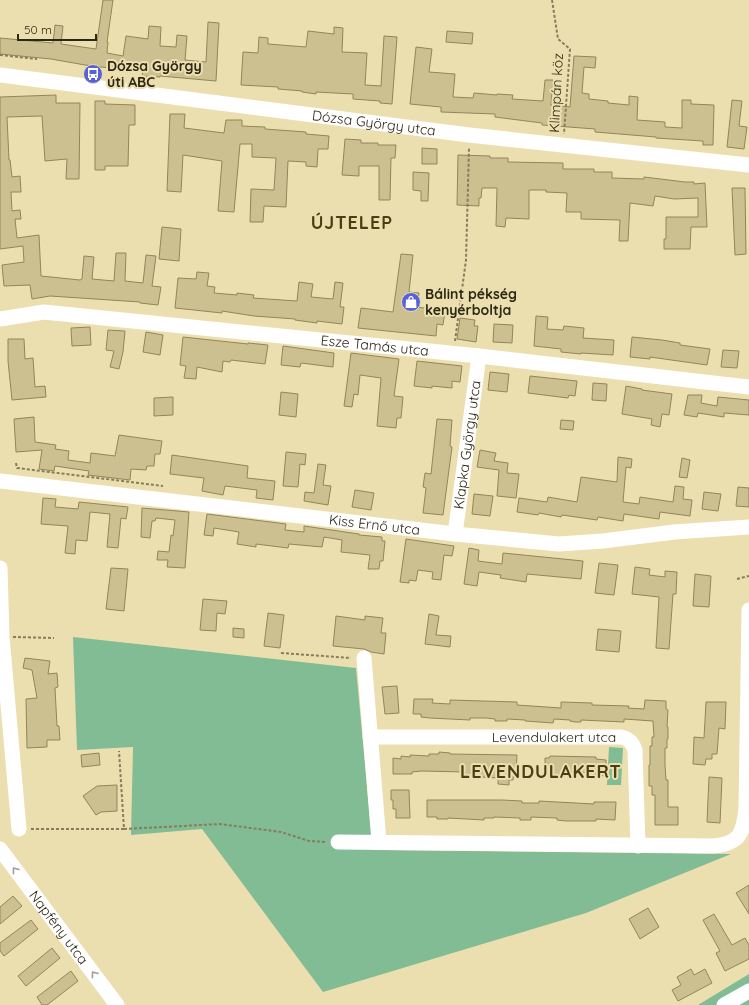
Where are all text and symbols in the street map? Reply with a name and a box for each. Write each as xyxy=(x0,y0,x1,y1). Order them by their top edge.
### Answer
scale bar xyxy=(18,16,96,42)
text: 50 m xyxy=(24,22,52,37)
street label: Klimpán köz xyxy=(545,52,567,133)
place label: Dózsa György úti ABC xyxy=(107,57,202,91)
bus stop icon: Dózsa György úti ABC xyxy=(82,63,104,85)
street label: Dózsa György utca xyxy=(311,106,437,140)
district label: ÚJTELEP xyxy=(311,211,393,234)
place label: Bálint pékség kenyérboltja xyxy=(425,285,517,319)
shop icon: Bálint pékség kenyérboltja xyxy=(400,291,422,313)
street label: Esze Tamás utca xyxy=(320,331,430,360)
street label: Klapka György utca xyxy=(449,379,485,510)
street label: Kiss Ernő utca xyxy=(328,510,421,539)
street label: Levendulakert utca xyxy=(492,728,616,746)
district label: LEVENDULAKERT xyxy=(460,760,622,783)
one-way arrow xyxy=(13,867,20,874)
street label: Napfény utca xyxy=(25,887,92,968)
one-way arrow xyxy=(91,971,98,978)

